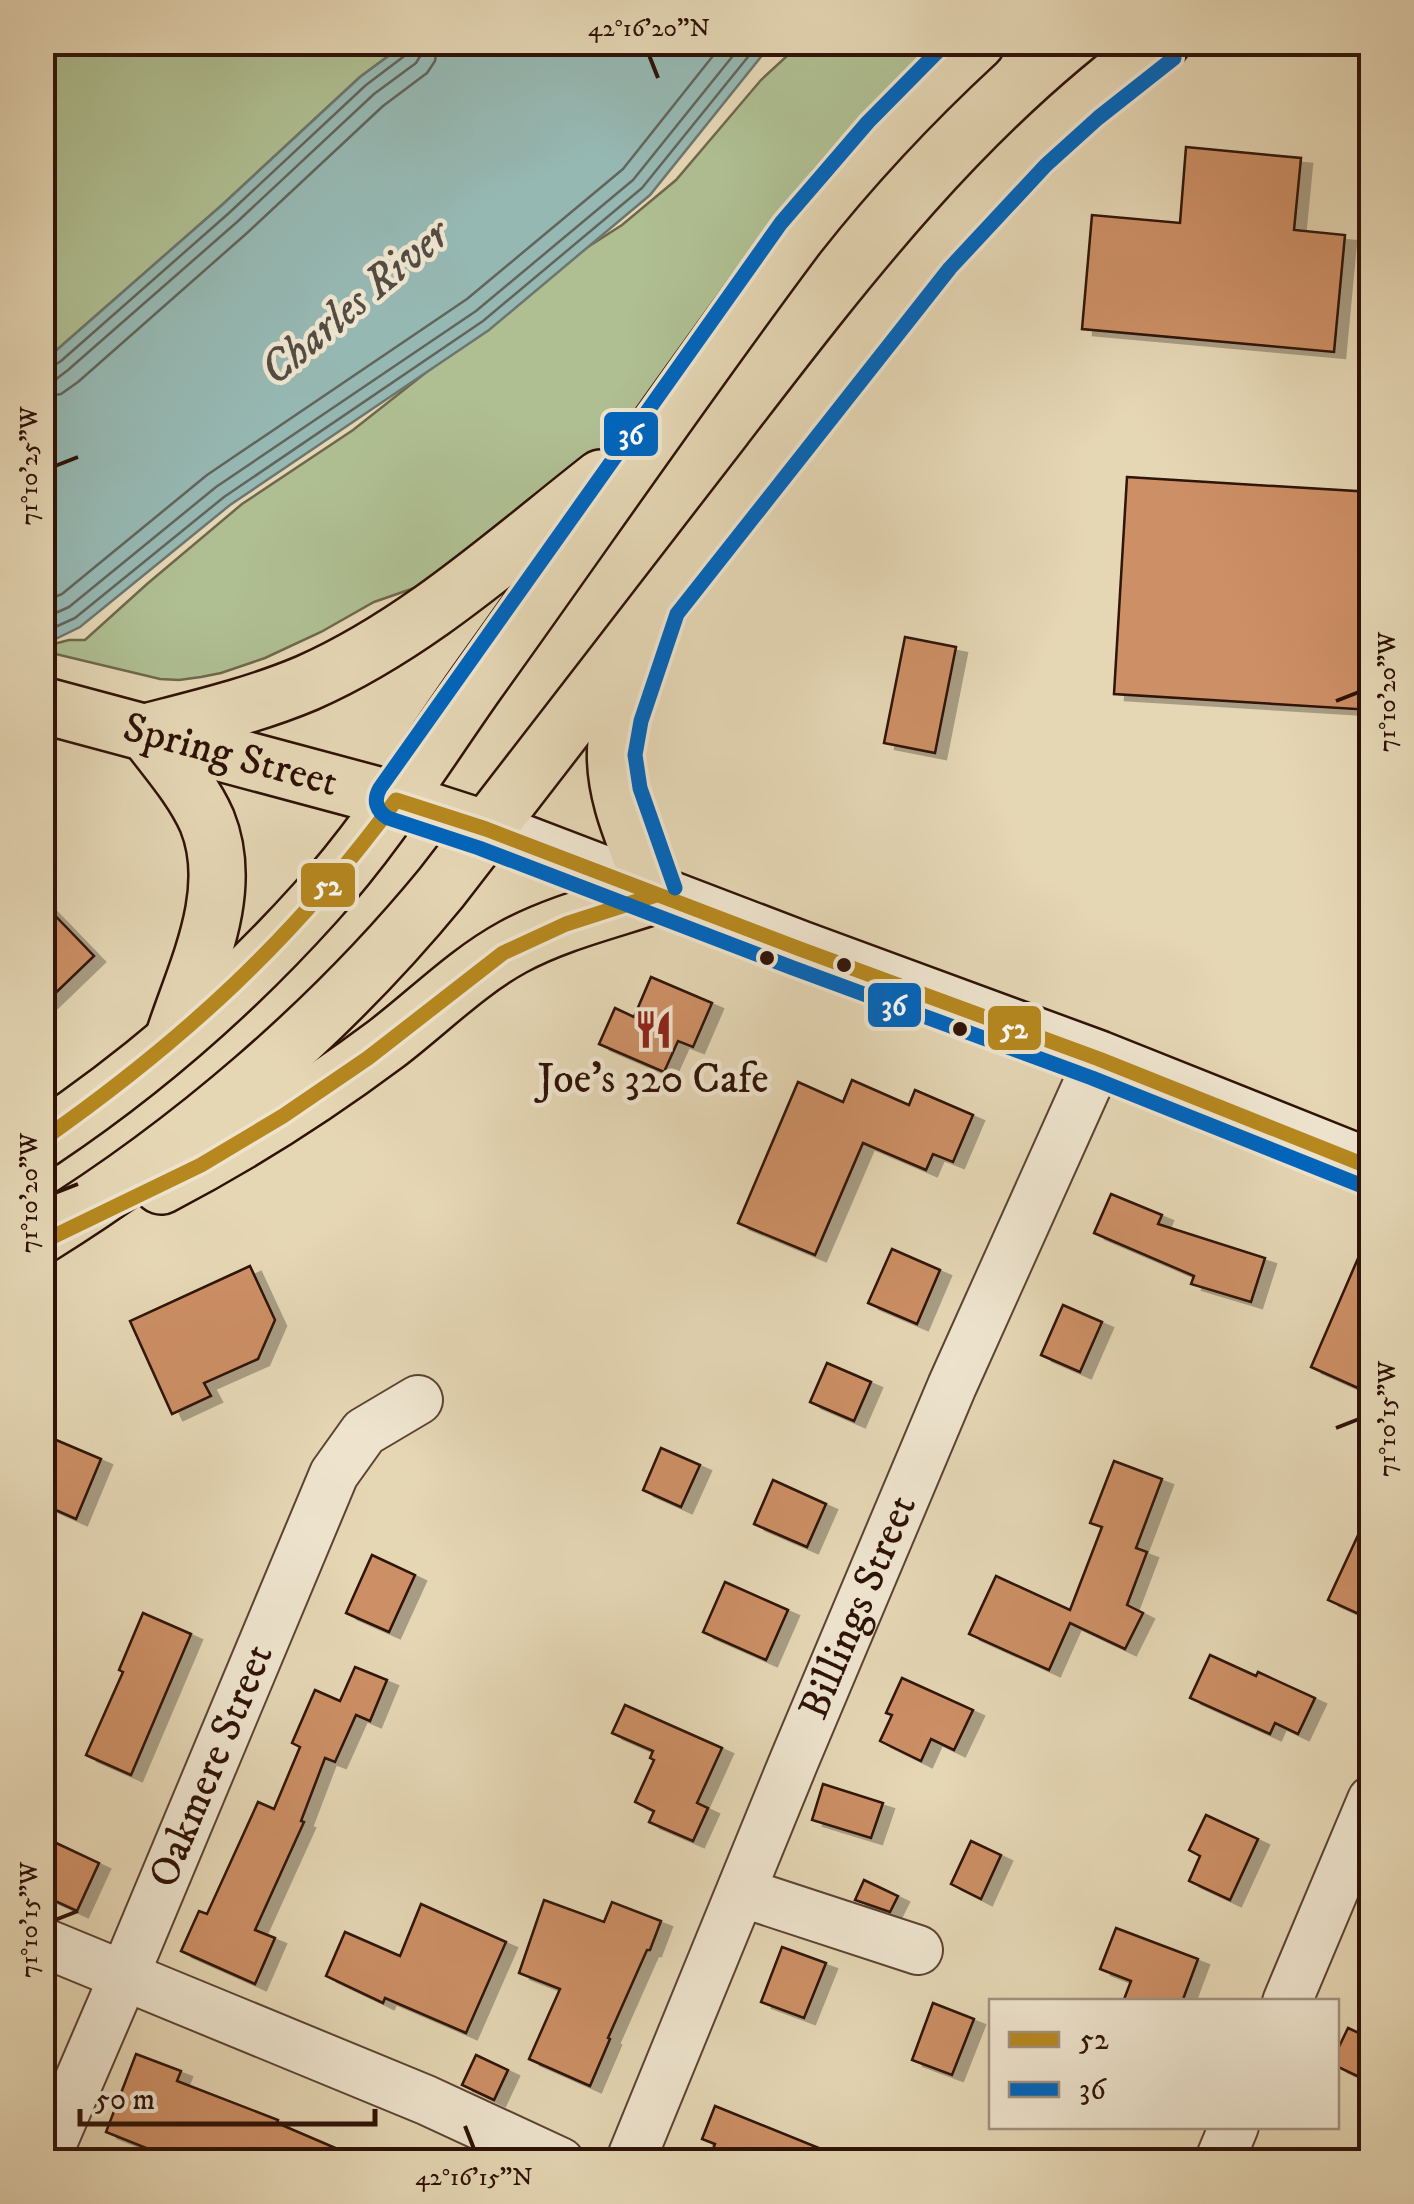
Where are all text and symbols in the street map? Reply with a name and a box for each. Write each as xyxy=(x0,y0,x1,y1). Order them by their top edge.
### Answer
text: 42°16'20"N xyxy=(588,13,710,44)
water label: Charles River xyxy=(249,206,463,398)
text: 71°10'25"W xyxy=(14,405,45,526)
line badge: 36 xyxy=(602,410,660,458)
text: 36 xyxy=(618,418,645,453)
text: 71°10'20"W xyxy=(1372,631,1403,752)
street label: Spring Street xyxy=(117,702,343,809)
line badge: 52 xyxy=(299,861,357,909)
text: 52 xyxy=(313,869,342,904)
unlabelled marker xyxy=(757,948,777,968)
unlabelled marker xyxy=(834,955,854,975)
line badge: 36 xyxy=(866,981,923,1029)
text: 36 xyxy=(881,989,908,1024)
line badge: 52 xyxy=(986,1004,1043,1052)
restaurant icon: Joe’s 320 Cafe xyxy=(632,1008,674,1050)
text: 52 xyxy=(999,1012,1028,1047)
unlabelled marker xyxy=(950,1019,970,1039)
place label: Joe’s 320 Cafe xyxy=(533,1054,769,1106)
text: 71°10'20"W xyxy=(14,1132,45,1253)
text: 71°10'15"W xyxy=(1372,1360,1403,1477)
street label: Billings Street xyxy=(789,1488,929,1727)
street label: Oakmere Street xyxy=(138,1637,286,1895)
text: 71°10'15"W xyxy=(14,1861,45,1978)
legend xyxy=(989,1999,1339,2129)
text: 52 xyxy=(1079,2022,1109,2059)
scale bar xyxy=(80,2064,375,2126)
text: 36 xyxy=(1079,2072,1107,2109)
text: 50 m xyxy=(95,2082,155,2119)
text: 42°16'15"N xyxy=(415,2162,533,2193)

